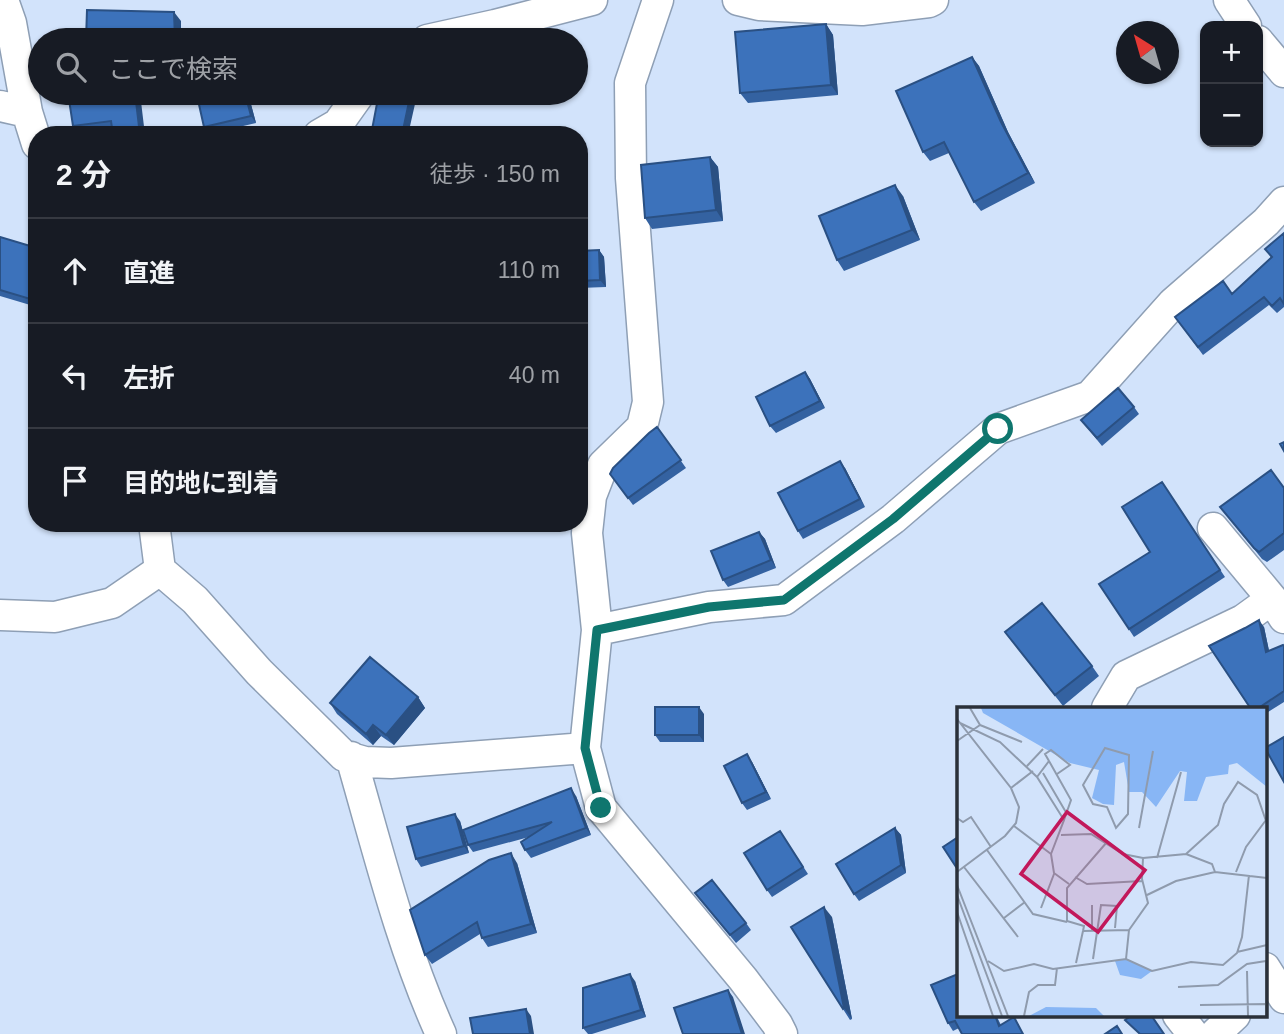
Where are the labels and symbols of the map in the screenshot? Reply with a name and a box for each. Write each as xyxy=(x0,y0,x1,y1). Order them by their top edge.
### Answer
north arrow xyxy=(1116,21,1179,84)
route start xyxy=(982,413,1013,444)
inset map xyxy=(957,707,1266,1016)
route end xyxy=(585,792,616,823)

